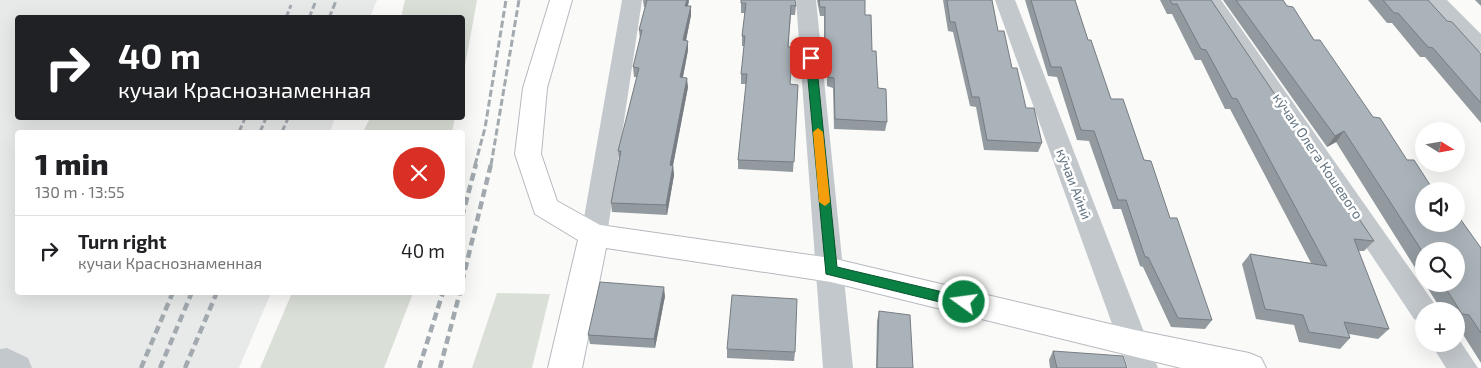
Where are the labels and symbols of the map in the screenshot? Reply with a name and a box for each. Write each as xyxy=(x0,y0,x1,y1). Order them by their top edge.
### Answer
pin xyxy=(790,37,832,79)
street label: кӯчаи Олега Кошевого xyxy=(1270,89,1367,222)
north arrow xyxy=(1415,122,1465,172)
street label: кӯчаи Айнӣ xyxy=(1053,146,1096,222)
position arrow xyxy=(937,275,989,327)

